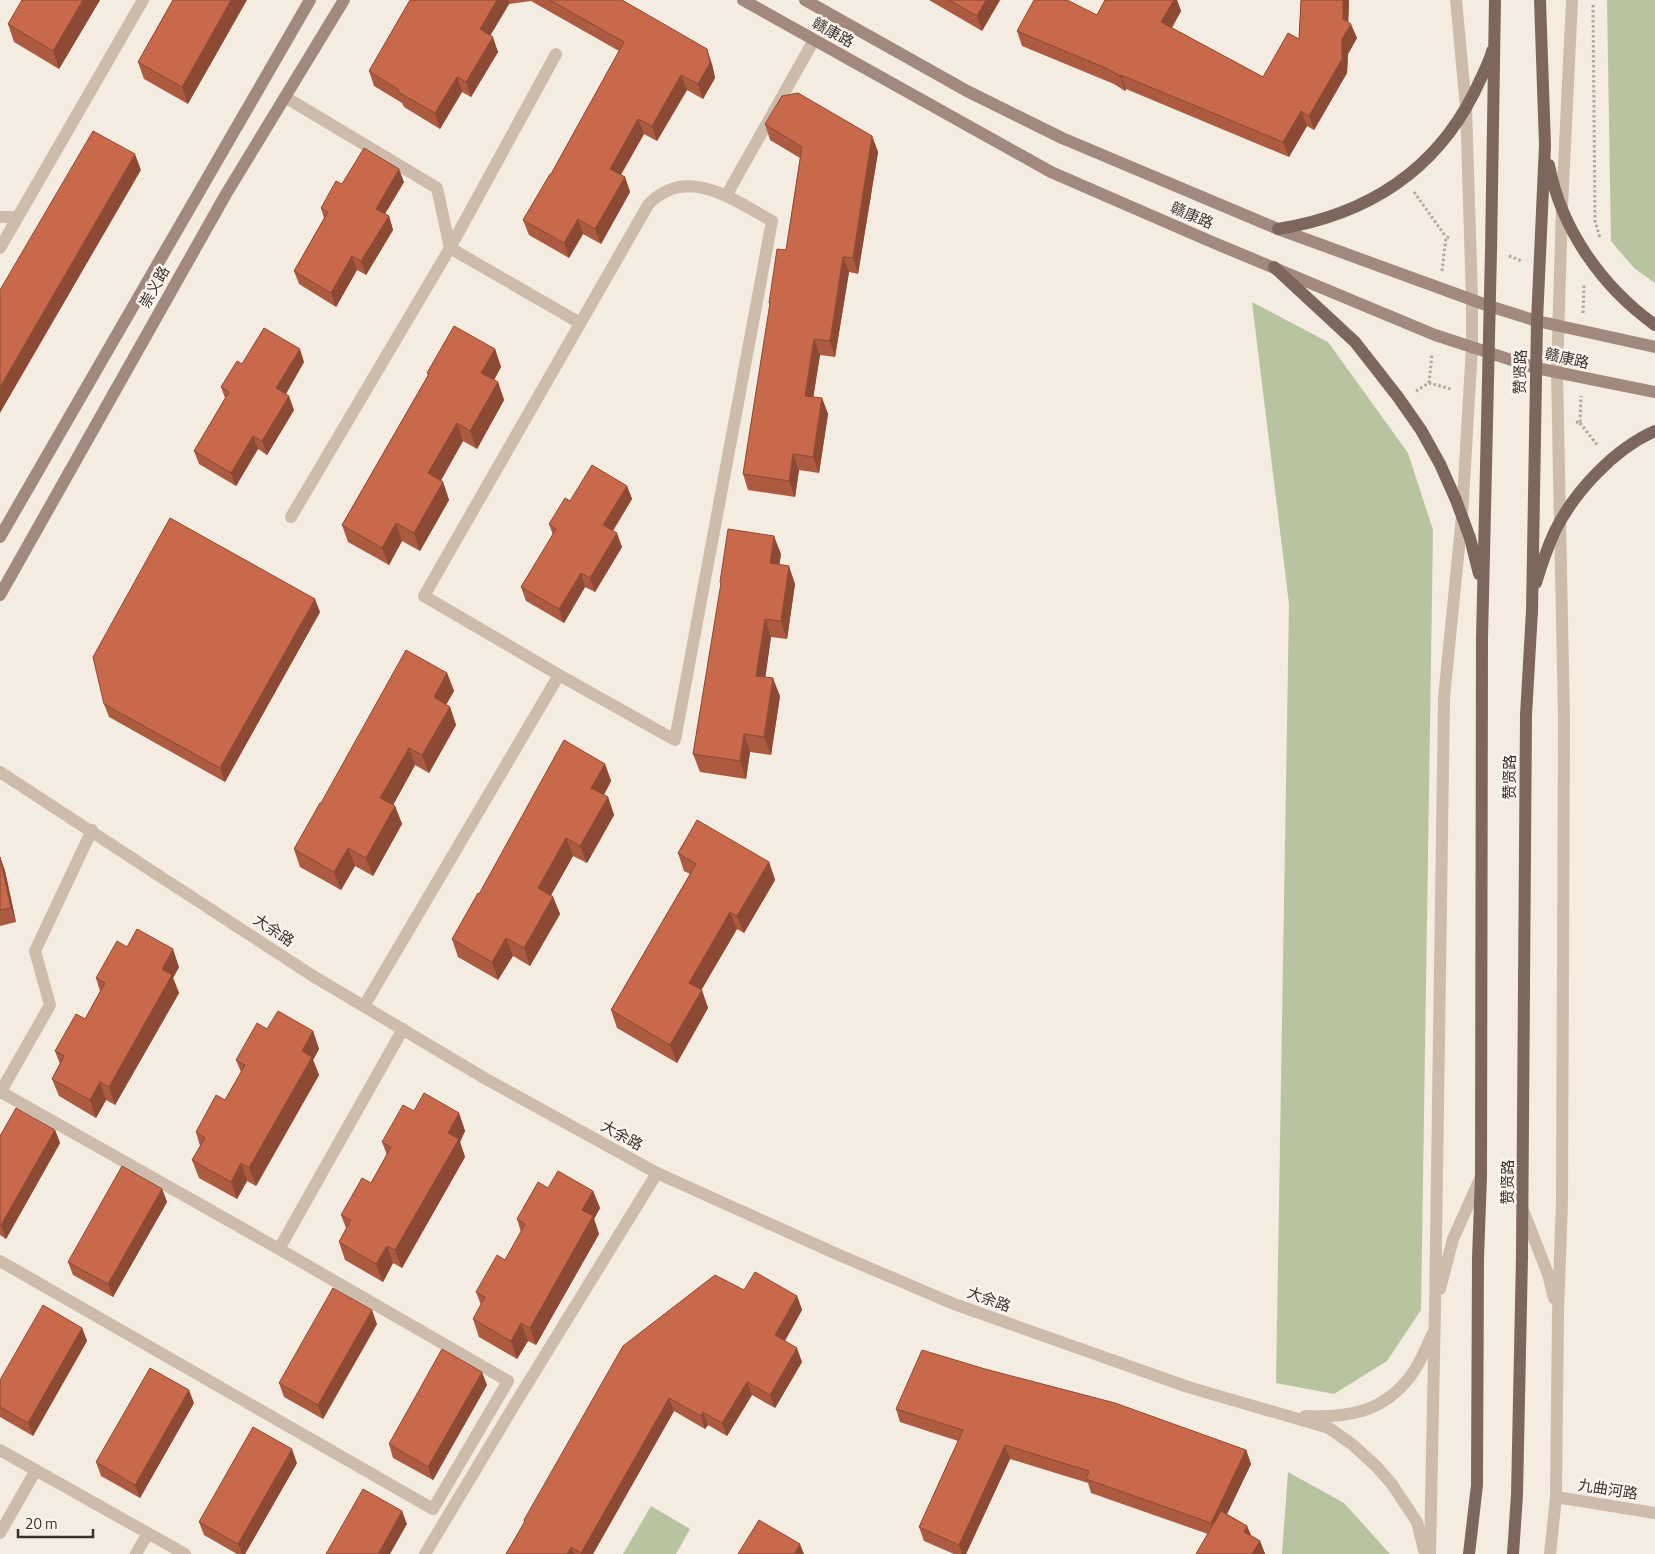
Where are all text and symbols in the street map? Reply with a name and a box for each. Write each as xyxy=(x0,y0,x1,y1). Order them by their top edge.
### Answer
street label: 赣康路 xyxy=(808,11,858,53)
street label: 赣康路 xyxy=(1167,196,1217,234)
street label: 崇义路 xyxy=(133,262,175,312)
street label: 赣康路 xyxy=(1542,342,1592,374)
street label: 赞贤路 xyxy=(1508,349,1532,395)
street label: 赞贤路 xyxy=(1498,754,1521,800)
street label: 大余路 xyxy=(249,908,299,952)
street label: 大余路 xyxy=(597,1114,647,1156)
street label: 赞贤路 xyxy=(1496,1159,1519,1205)
street label: 大余路 xyxy=(964,1280,1014,1318)
street label: 九曲河路 xyxy=(1577,1473,1639,1505)
scale bar xyxy=(18,1506,92,1538)
text: 20 m xyxy=(25,1512,58,1535)

